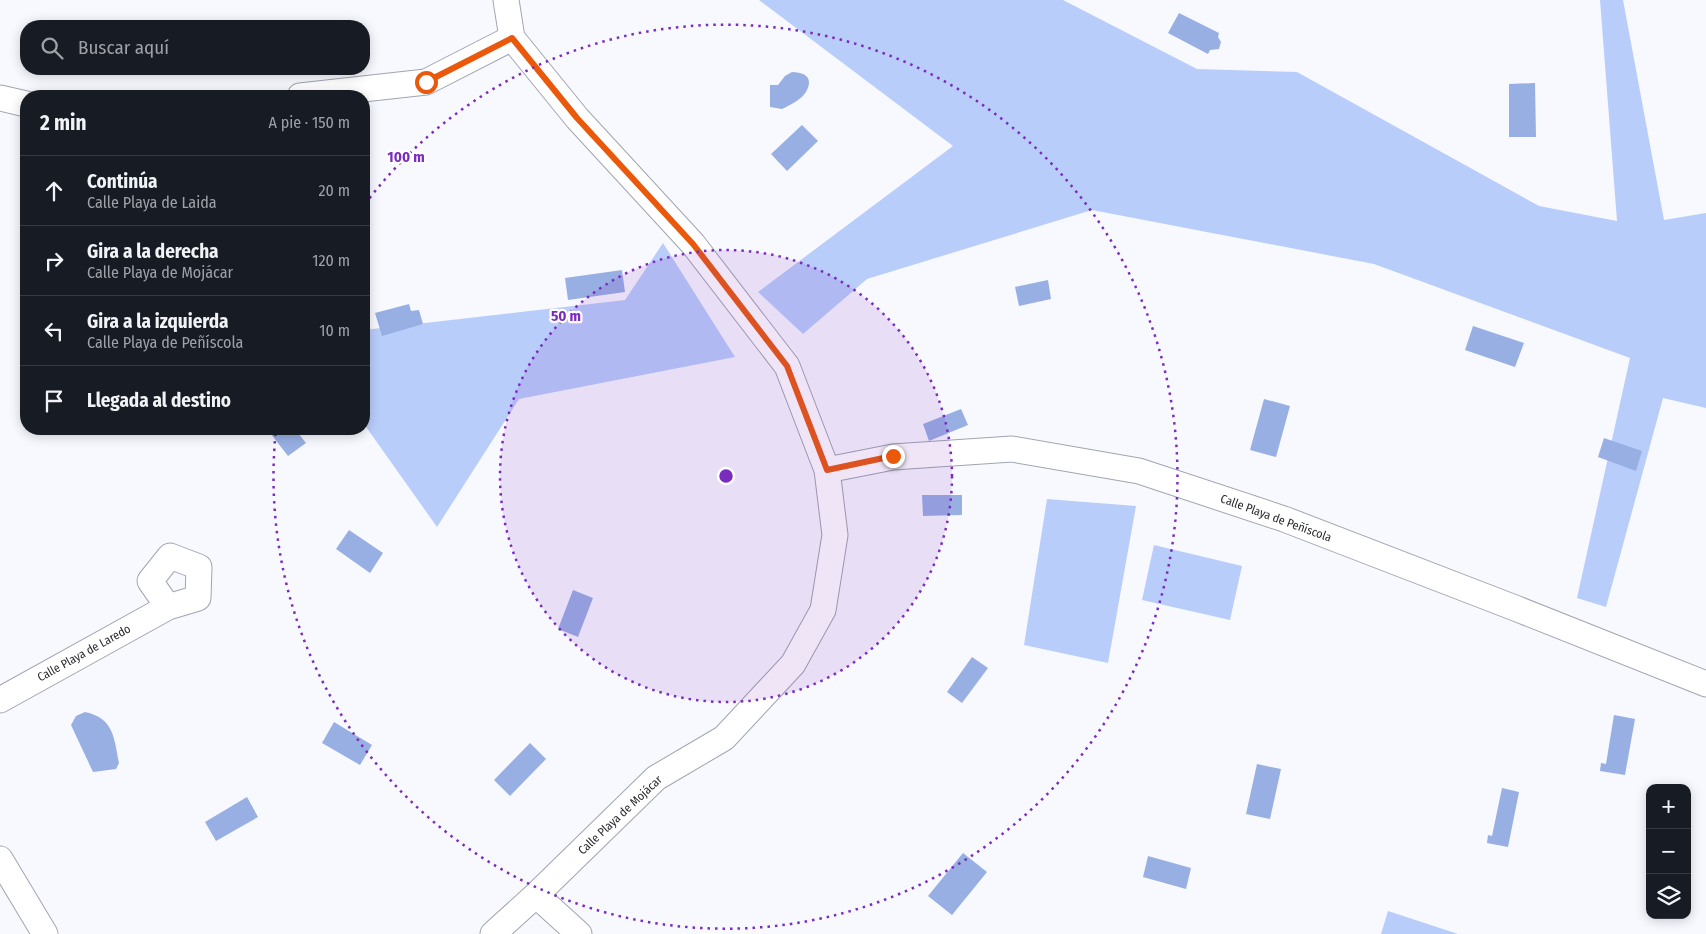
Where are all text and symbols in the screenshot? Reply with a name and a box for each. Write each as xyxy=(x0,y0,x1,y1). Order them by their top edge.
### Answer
search box xyxy=(20,20,370,75)
icon: search xyxy=(38,34,66,62)
text: Buscar aquí xyxy=(78,36,169,59)
route start xyxy=(415,71,438,94)
text: 2 min xyxy=(40,110,87,136)
text: A pie · 150 m xyxy=(268,113,350,132)
text: 100 m xyxy=(387,148,425,166)
text: Continúa xyxy=(87,170,158,193)
icon: ahead xyxy=(40,177,68,205)
text: 20 m xyxy=(319,181,350,200)
text: Calle Playa de Laida xyxy=(87,193,217,212)
text: Gira a la derecha xyxy=(87,240,219,263)
icon: right xyxy=(40,247,68,275)
text: 120 m xyxy=(312,251,350,270)
text: Calle Playa de Mojácar xyxy=(87,263,233,282)
text: 50 m xyxy=(551,307,581,325)
text: Gira a la izquierda xyxy=(87,310,229,333)
icon: left xyxy=(40,317,68,345)
text: 10 m xyxy=(319,321,350,340)
text: Calle Playa de Peñíscola xyxy=(87,333,243,352)
icon: arrive xyxy=(40,387,68,415)
text: Llegada al destino xyxy=(87,389,231,412)
route end xyxy=(882,445,905,468)
centre of rings xyxy=(717,467,735,485)
street label: Calle Playa de Peñíscola xyxy=(1218,491,1334,545)
street label: Calle Playa de Laredo xyxy=(35,622,133,684)
street label: Calle Playa de Mojácar xyxy=(575,772,665,858)
map controls xyxy=(1646,784,1691,919)
button: + xyxy=(1646,784,1691,829)
button: − xyxy=(1646,829,1691,874)
button: layers xyxy=(1646,874,1691,919)

